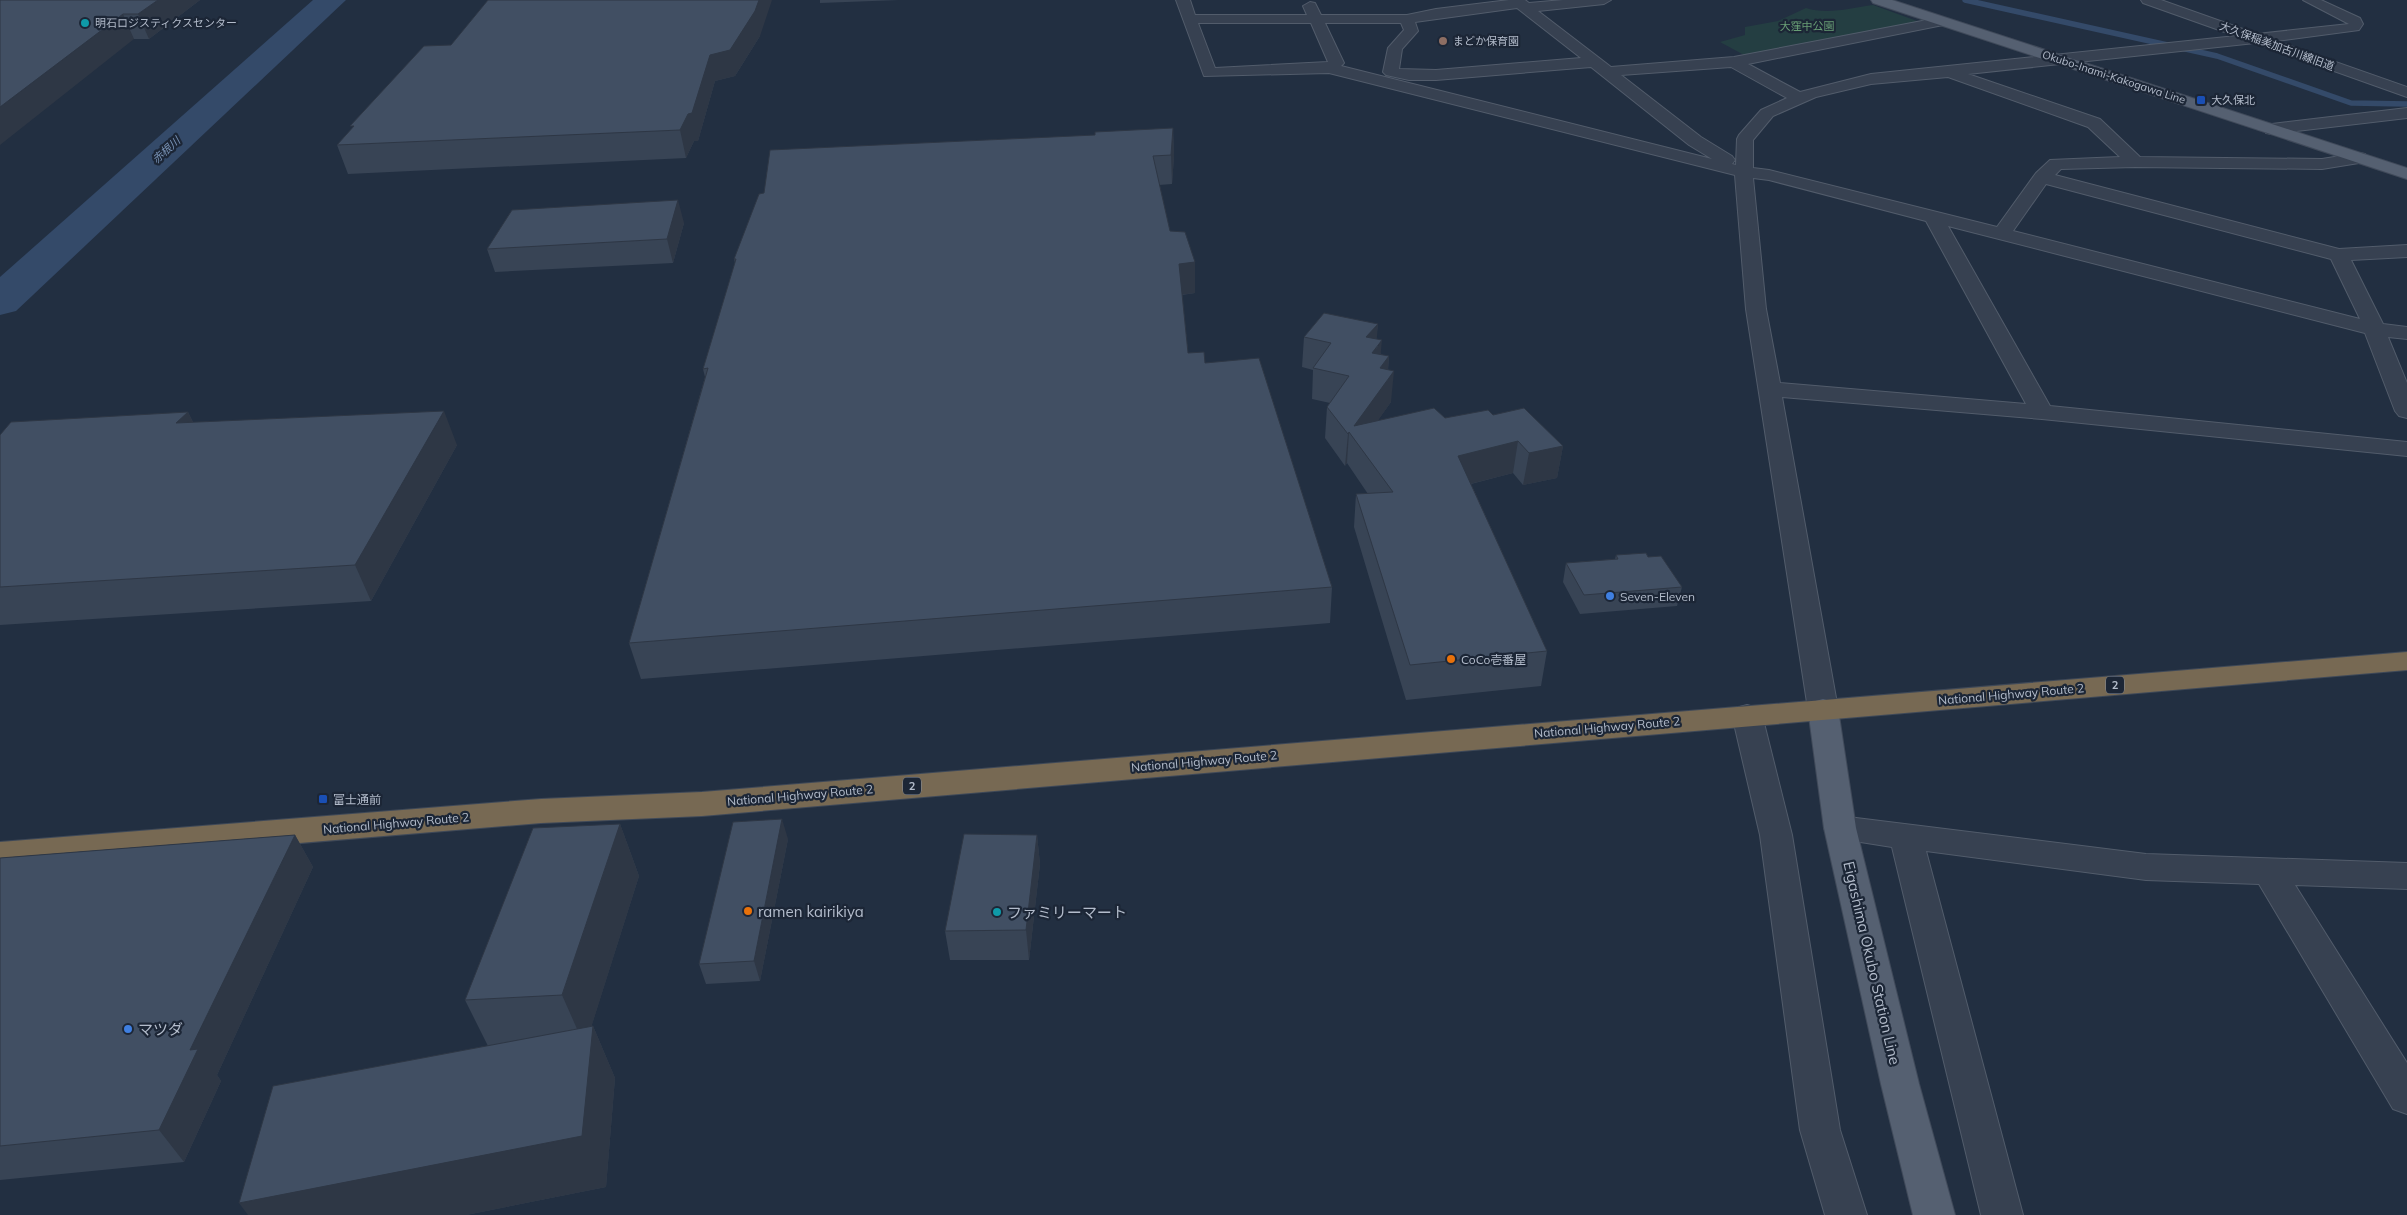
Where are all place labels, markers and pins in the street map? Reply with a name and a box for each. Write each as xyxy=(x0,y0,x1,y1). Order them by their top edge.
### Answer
place label: 明石ロジスティクスセンター xyxy=(95,16,237,30)
marker: 明石ロジスティクスセンター xyxy=(79,17,91,29)
place label: まどか保育園 xyxy=(1453,34,1519,48)
marker: まどか保育園 xyxy=(1437,35,1449,47)
place label: 大久保北 xyxy=(2211,93,2255,107)
marker: 大久保北 xyxy=(2195,94,2207,106)
place label: Seven-Eleven xyxy=(1620,589,1695,604)
marker: Seven-Eleven xyxy=(1604,590,1616,602)
place label: CoCo壱番屋 xyxy=(1461,652,1526,667)
marker: CoCo壱番屋 xyxy=(1445,653,1457,665)
place label: 富士通前 xyxy=(333,792,381,807)
marker: 富士通前 xyxy=(317,793,329,805)
place label: ramen kairikiya xyxy=(758,902,864,921)
place label: ファミリーマート xyxy=(1007,903,1127,922)
marker: ramen kairikiya xyxy=(742,905,754,917)
marker: ファミリーマート xyxy=(991,906,1003,918)
place label: マツダ xyxy=(138,1020,183,1039)
marker: マツダ xyxy=(122,1023,134,1035)

